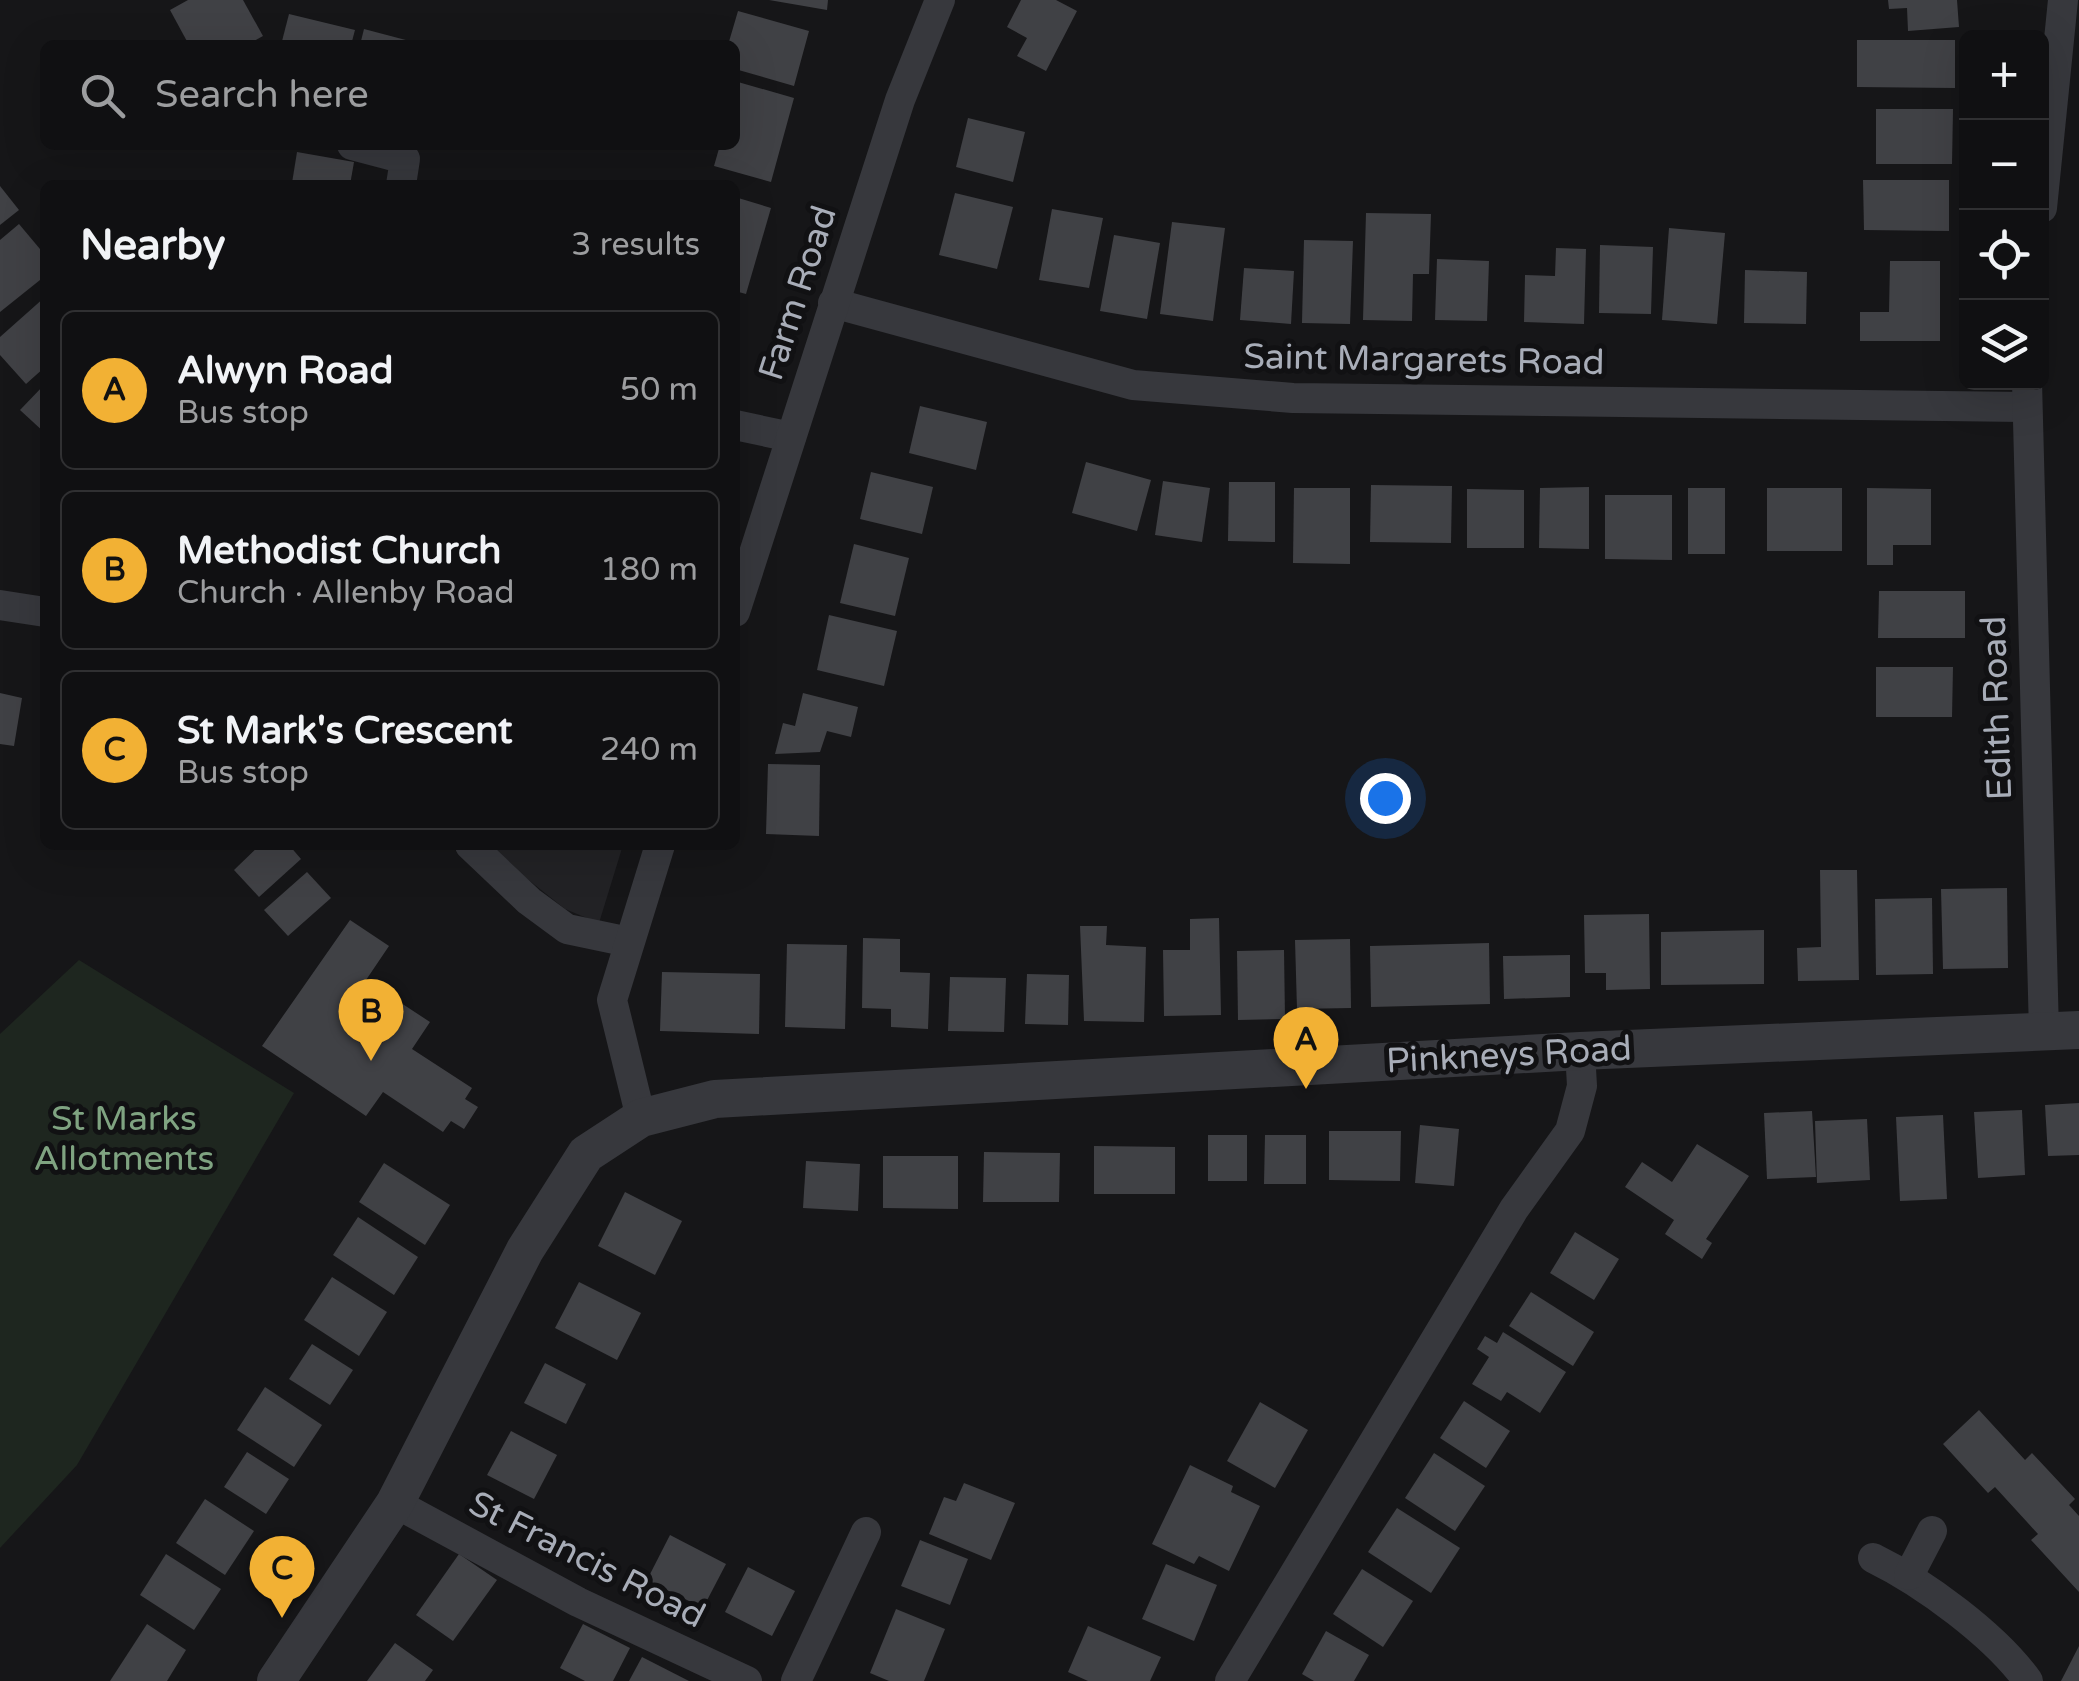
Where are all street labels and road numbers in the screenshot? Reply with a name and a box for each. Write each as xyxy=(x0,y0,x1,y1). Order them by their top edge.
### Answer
street label: Farm Road xyxy=(750,200,846,386)
street label: Saint Margarets Road xyxy=(1243,336,1605,384)
street label: Edith Road xyxy=(1973,615,2021,801)
street label: Pinkneys Road xyxy=(1385,1028,1633,1082)
street label: St Francis Road xyxy=(462,1482,712,1638)

